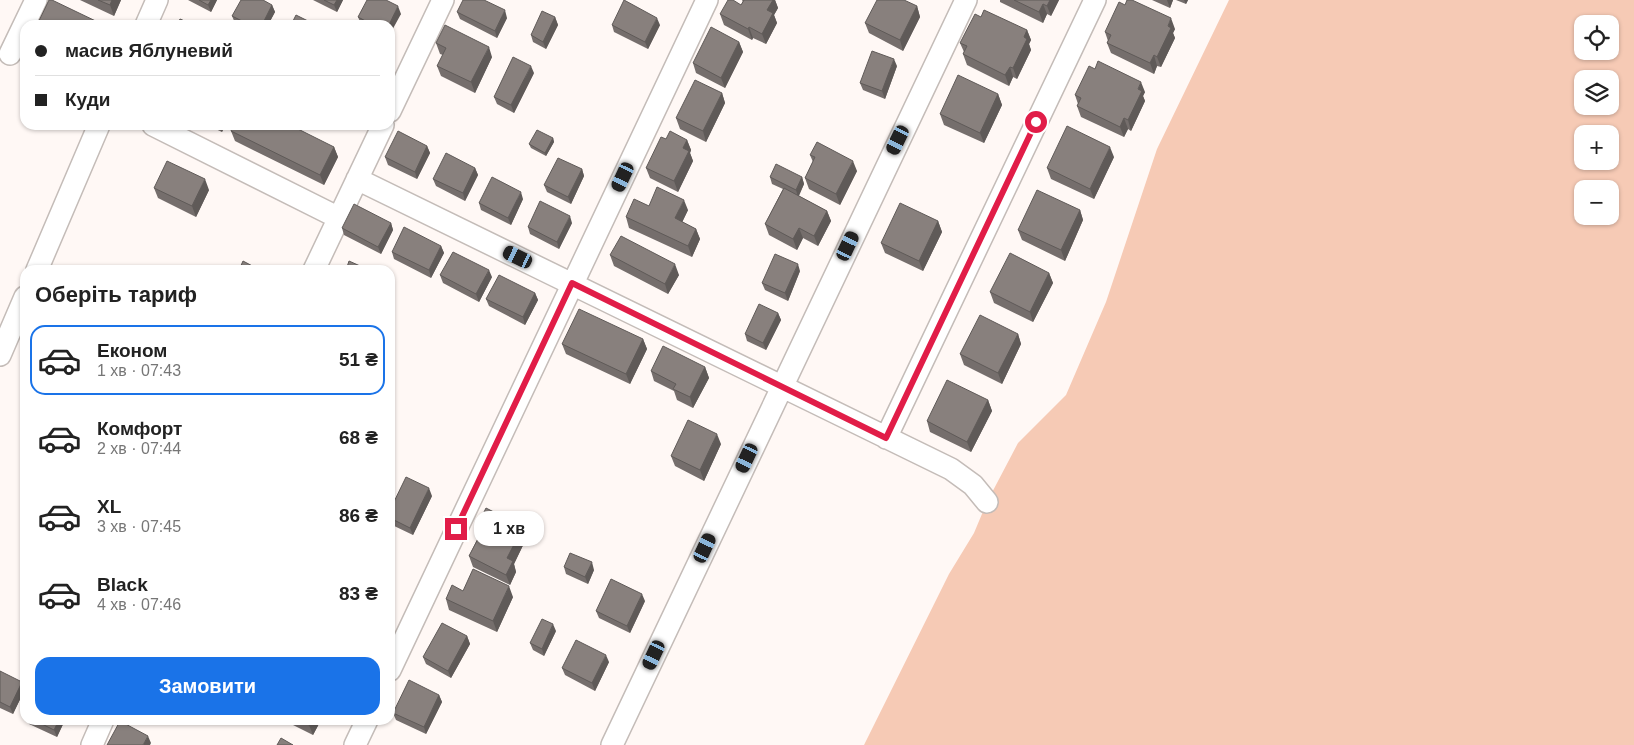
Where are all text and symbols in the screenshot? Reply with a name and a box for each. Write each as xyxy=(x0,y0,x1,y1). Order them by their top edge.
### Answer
map controls xyxy=(1574,15,1619,225)
button: locate xyxy=(1574,15,1619,60)
text: масив Яблуневий xyxy=(65,40,233,61)
button: layers xyxy=(1574,70,1619,115)
text: Куди xyxy=(65,89,110,110)
route start xyxy=(1025,111,1047,133)
car xyxy=(884,123,911,157)
button: + xyxy=(1574,125,1619,170)
car xyxy=(609,160,636,194)
button: − xyxy=(1574,180,1619,225)
car xyxy=(834,229,861,263)
car xyxy=(501,244,534,270)
text: Оберіть тариф xyxy=(35,282,197,307)
icon: car xyxy=(37,338,82,383)
text: Економ xyxy=(97,340,167,361)
text: 51 ₴ xyxy=(339,349,378,370)
text: 1 хв · 07:43 xyxy=(97,362,181,379)
icon: car xyxy=(37,416,82,461)
text: Комфорт xyxy=(97,418,182,439)
text: 68 ₴ xyxy=(339,427,378,448)
text: 2 хв · 07:44 xyxy=(97,440,181,457)
car xyxy=(733,441,760,475)
icon: car xyxy=(37,494,82,539)
text: XL xyxy=(97,496,121,517)
text: 86 ₴ xyxy=(339,505,378,526)
callout: 1 хв xyxy=(474,512,544,546)
text: 3 хв · 07:45 xyxy=(97,518,181,535)
route end xyxy=(445,518,467,540)
text: 1 хв xyxy=(493,520,525,537)
car xyxy=(691,531,718,565)
icon: car xyxy=(37,572,82,617)
text: Black xyxy=(97,574,148,595)
text: 83 ₴ xyxy=(339,583,378,604)
text: 4 хв · 07:46 xyxy=(97,596,181,613)
car xyxy=(640,638,667,672)
button: Замовити xyxy=(35,657,380,715)

